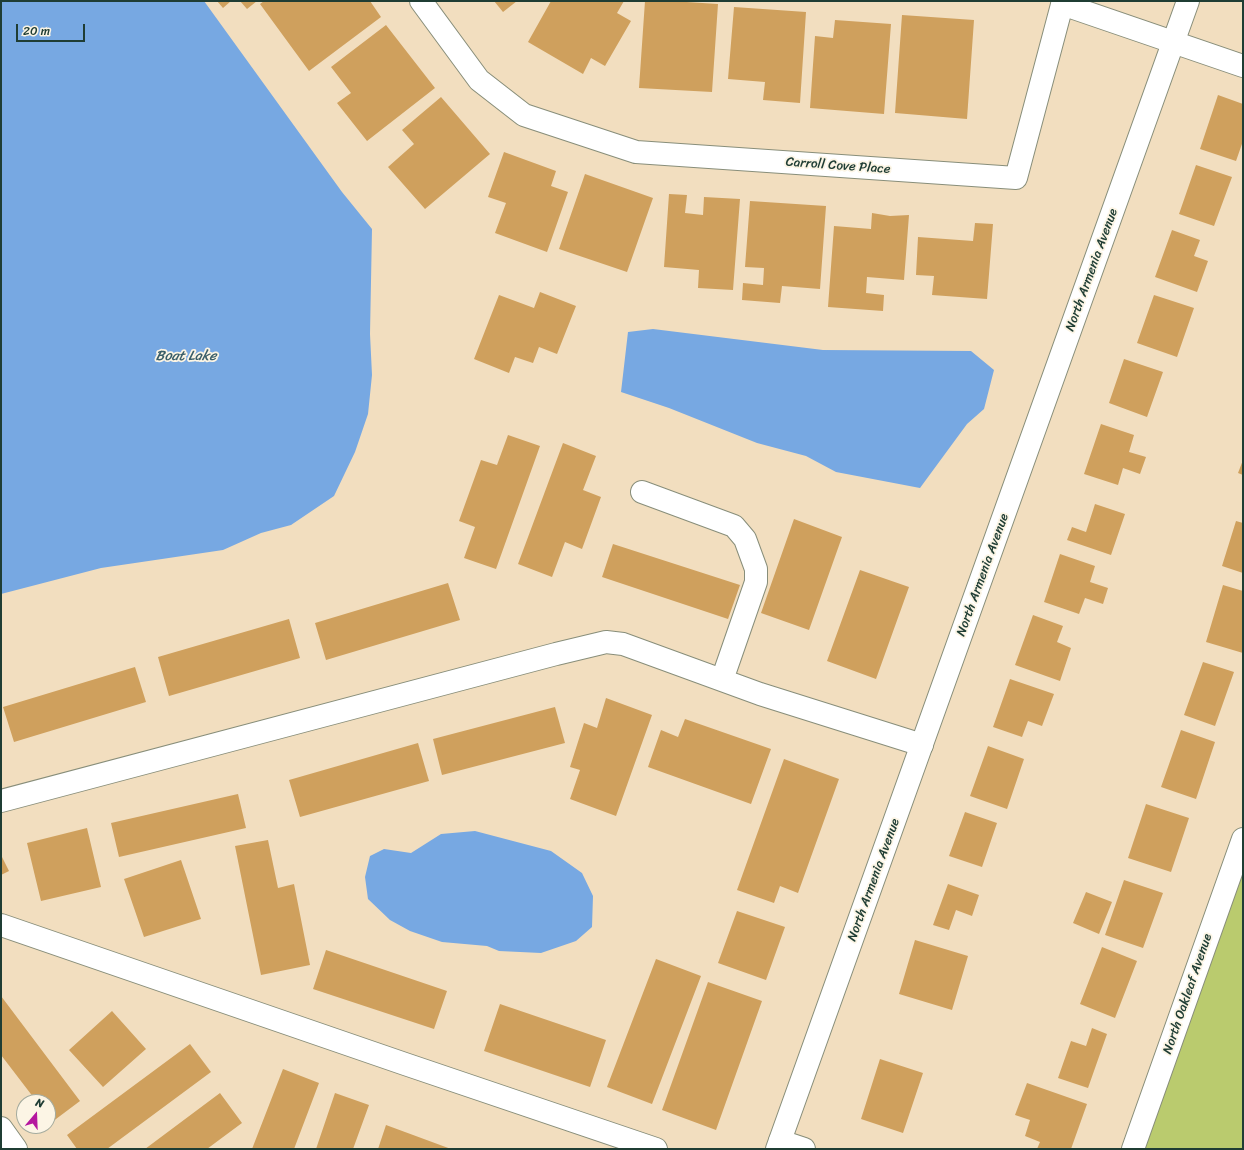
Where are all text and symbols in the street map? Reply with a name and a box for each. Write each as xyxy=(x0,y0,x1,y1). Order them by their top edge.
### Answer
scale bar xyxy=(18,16,87,42)
text: 20 m xyxy=(23,20,50,42)
street label: Carroll Cove Place xyxy=(785,155,891,177)
street label: North Armenia Avenue xyxy=(1063,207,1121,333)
water label: Boat Lake xyxy=(156,348,216,364)
street label: North Armenia Avenue xyxy=(954,512,1012,638)
street label: North Armenia Avenue xyxy=(845,817,903,943)
street label: North Oakleaf Avenue xyxy=(1160,932,1216,1056)
text: N xyxy=(33,1093,46,1113)
north arrow xyxy=(16,1094,56,1134)

